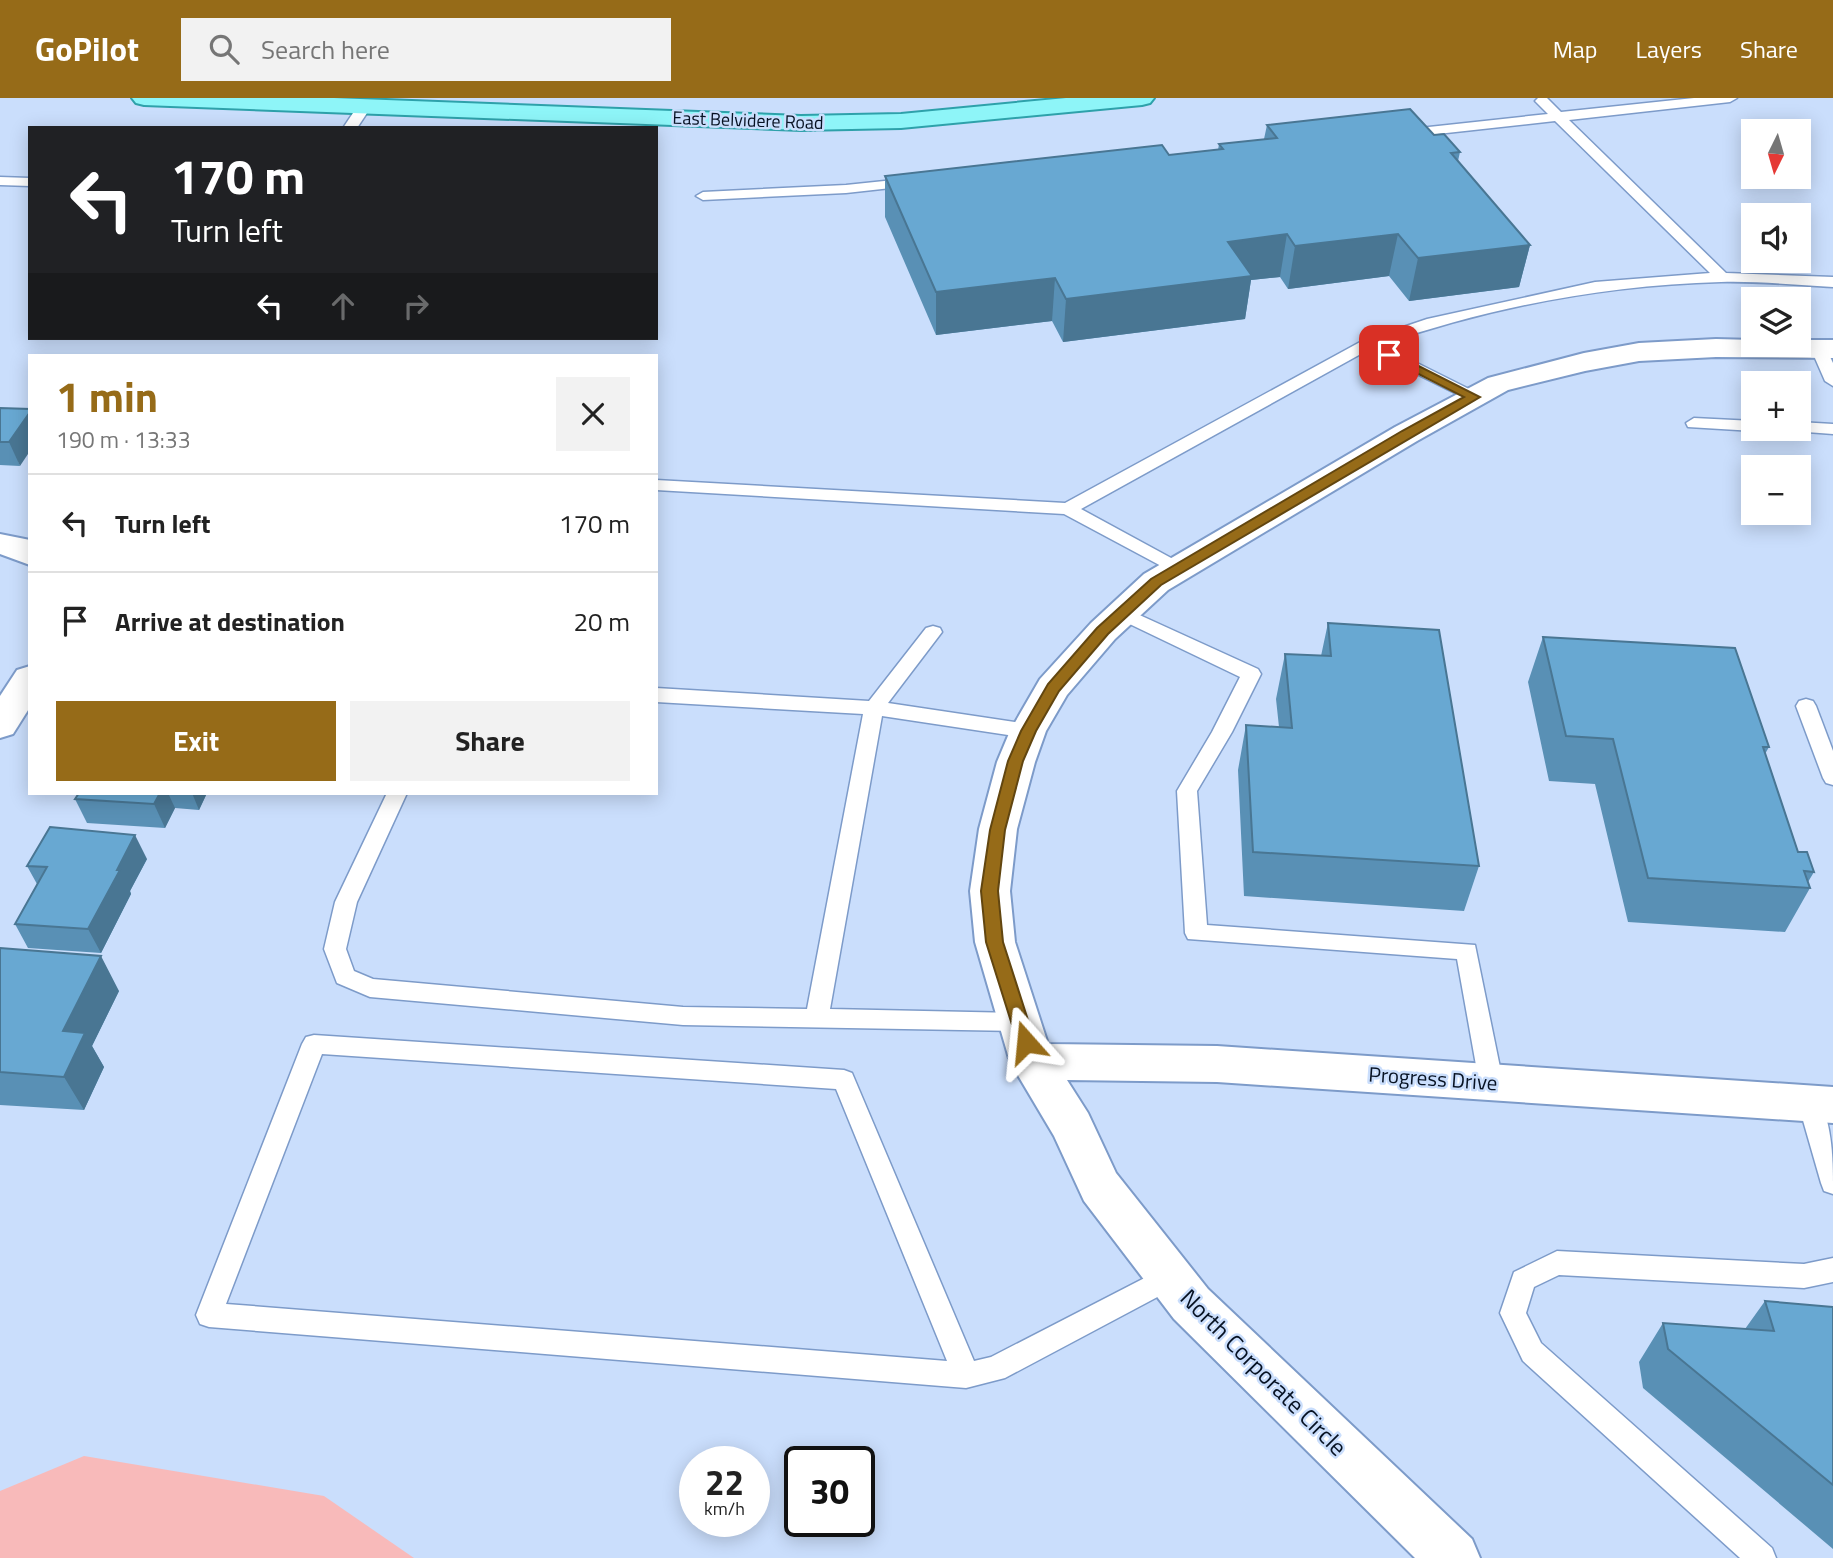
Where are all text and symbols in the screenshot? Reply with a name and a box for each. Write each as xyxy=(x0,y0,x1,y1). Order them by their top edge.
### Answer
search box xyxy=(181,18,671,81)
text: GoPilot xyxy=(35,24,139,74)
icon: search xyxy=(205,30,243,68)
text: Search here xyxy=(261,30,390,69)
text: Map xyxy=(1553,31,1598,67)
text: Layers xyxy=(1636,31,1702,67)
text: Share xyxy=(1740,31,1798,67)
street label: East Belvidere Road xyxy=(672,104,824,136)
north arrow xyxy=(1741,119,1811,189)
map controls xyxy=(1741,119,1811,525)
text: 170 m xyxy=(171,138,305,213)
icon: left xyxy=(56,154,147,245)
button: sound xyxy=(1741,203,1811,273)
text: Turn left xyxy=(171,206,283,254)
icon: left xyxy=(251,287,289,325)
icon: ahead xyxy=(324,287,362,325)
icon: right xyxy=(397,287,435,325)
button: layers xyxy=(1741,287,1811,357)
pin xyxy=(1359,325,1419,385)
icon: arrive xyxy=(1370,336,1408,374)
text: 1 min xyxy=(56,364,158,428)
button: + xyxy=(1741,371,1811,441)
button: close xyxy=(556,377,630,451)
text: 190 m · 13:33 xyxy=(56,422,191,457)
button: − xyxy=(1741,455,1811,525)
icon: left xyxy=(56,504,94,542)
text: Turn left xyxy=(115,504,210,543)
text: 170 m xyxy=(559,504,630,543)
icon: arrive xyxy=(56,602,94,640)
text: Arrive at destination xyxy=(115,602,345,641)
text: 20 m xyxy=(573,602,630,641)
button: Exit xyxy=(56,701,336,781)
button: Share xyxy=(350,701,630,781)
position arrow xyxy=(989,1005,1063,1079)
street label: Progress Drive xyxy=(1367,1058,1499,1098)
street label: North Corporate Circle xyxy=(1172,1280,1356,1464)
speed limit sign: 30 xyxy=(784,1446,875,1537)
text: 22 xyxy=(705,1455,744,1509)
text: km/h xyxy=(704,1495,745,1522)

